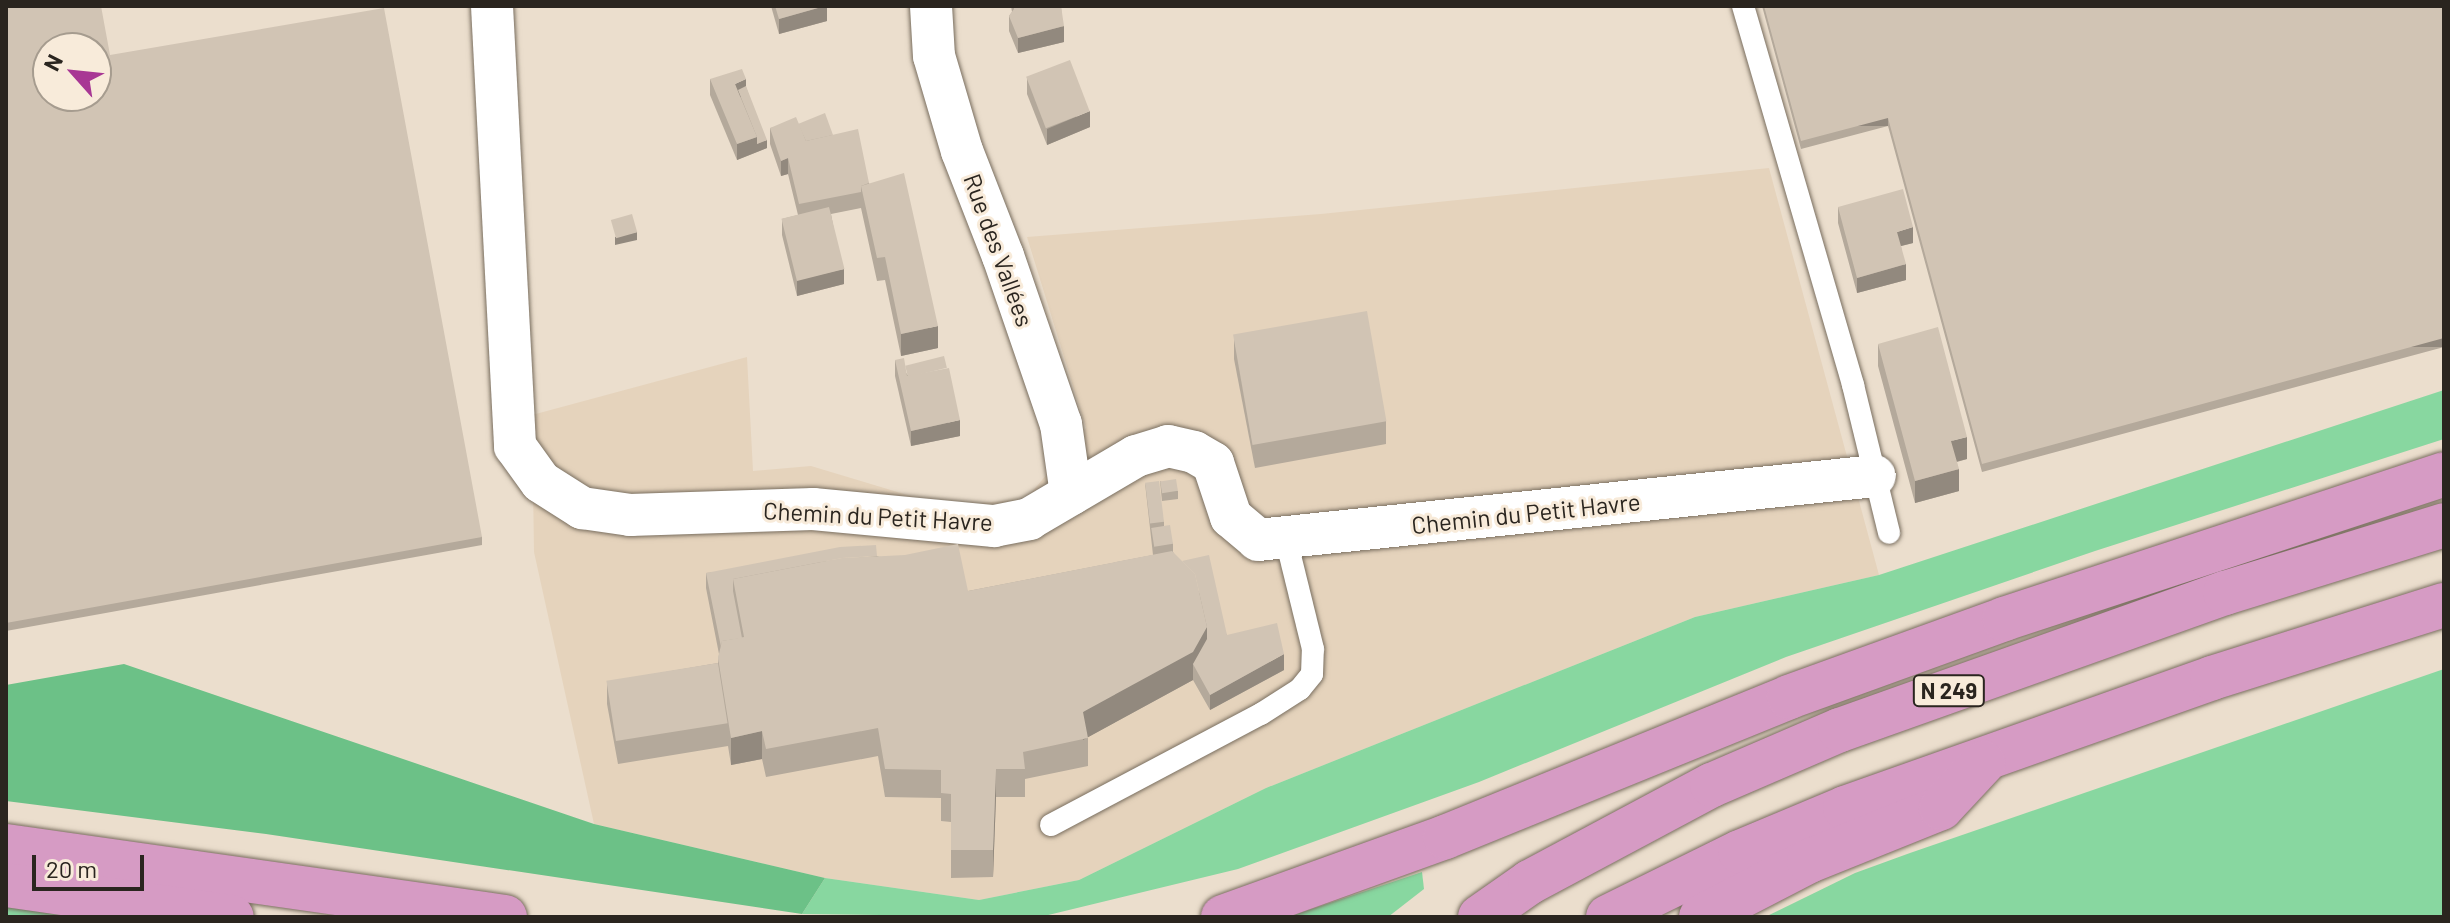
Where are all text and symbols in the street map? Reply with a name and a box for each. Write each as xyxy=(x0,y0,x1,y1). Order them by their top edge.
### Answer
north arrow xyxy=(32,32,112,112)
text: N xyxy=(37,50,67,74)
street label: Rue des Vallées xyxy=(958,170,1040,330)
street label: Chemin du Petit Havre xyxy=(1410,487,1642,539)
street label: Chemin du Petit Havre xyxy=(762,496,994,536)
road number: N 249 xyxy=(1911,673,1987,709)
scale bar xyxy=(36,839,148,889)
text: 20 m xyxy=(46,854,97,883)

